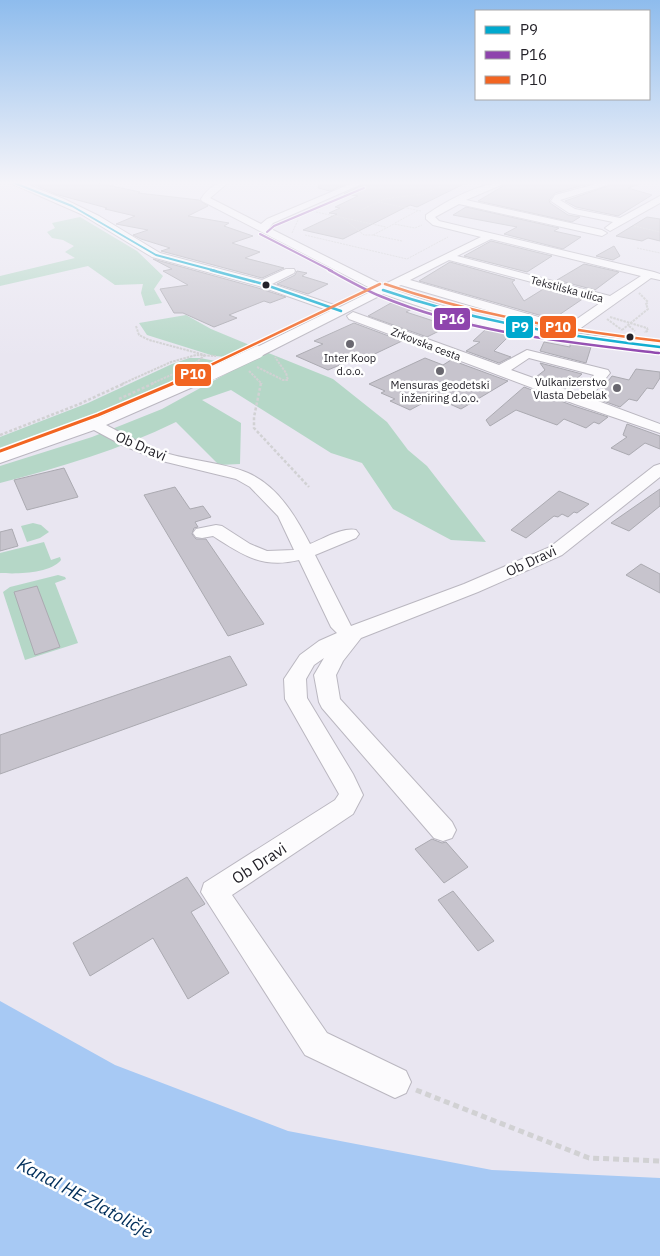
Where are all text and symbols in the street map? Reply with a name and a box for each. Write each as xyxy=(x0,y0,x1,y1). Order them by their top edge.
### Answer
legend xyxy=(475,10,650,100)
text: P9 xyxy=(520,20,538,39)
text: P16 xyxy=(520,45,547,64)
text: P10 xyxy=(520,70,547,89)
street label: Tekstilska ulica xyxy=(529,273,605,306)
unlabelled marker xyxy=(261,280,271,290)
line badge: P16 xyxy=(433,307,471,331)
text: P16 xyxy=(439,310,465,328)
line badge: P9 xyxy=(505,315,534,339)
line badge: P10 xyxy=(539,315,577,339)
text: P9 xyxy=(511,318,529,336)
text: P10 xyxy=(545,318,571,336)
street label: Zrkovska cesta xyxy=(389,324,463,364)
unlabelled marker xyxy=(625,332,635,342)
marker: Inter Koop d.o.o. xyxy=(344,338,356,350)
place label: Inter Koop d.o.o. xyxy=(324,351,376,378)
line badge: P10 xyxy=(174,363,212,387)
text: P10 xyxy=(180,365,206,383)
marker: Mensuras geodetski inženiring d.o.o. xyxy=(434,365,446,377)
place label: Vulkanizerstvo Vlasta Debelak xyxy=(533,375,607,402)
place label: Mensuras geodetski inženiring d.o.o. xyxy=(391,378,489,405)
marker: Vulkanizerstvo Vlasta Debelak xyxy=(611,382,623,394)
street label: Ob Dravi xyxy=(113,427,169,465)
street label: Ob Dravi xyxy=(503,542,559,580)
street label: Ob Dravi xyxy=(228,838,290,888)
water label: Kanal HE Zlatoličje xyxy=(14,1152,157,1243)

